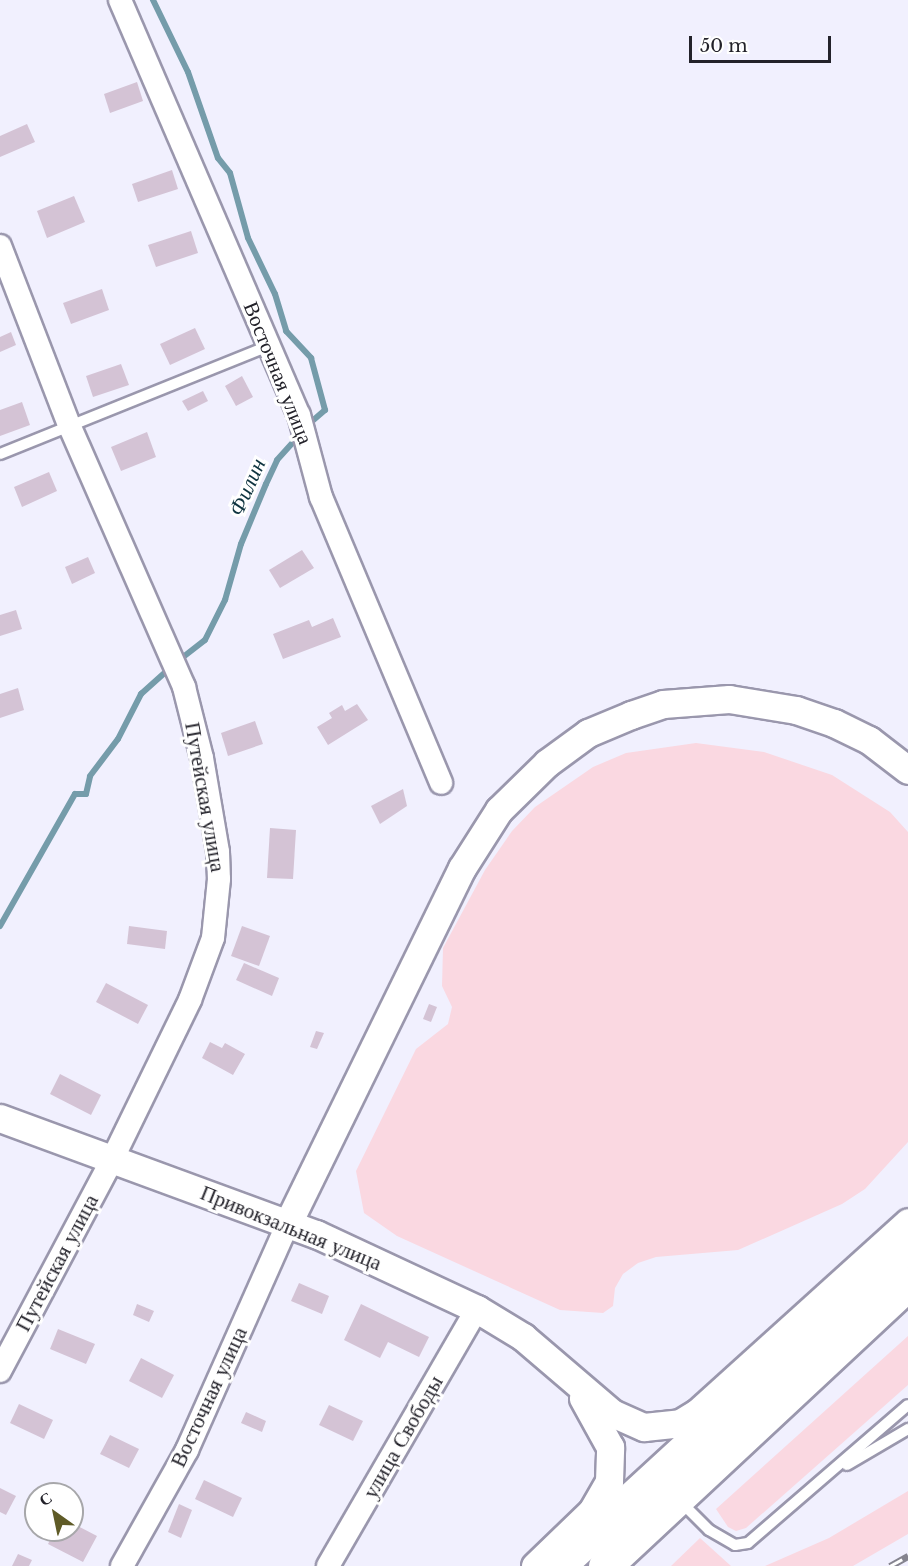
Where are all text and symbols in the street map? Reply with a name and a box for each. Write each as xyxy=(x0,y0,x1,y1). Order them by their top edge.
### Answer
scale bar xyxy=(692,24,834,62)
text: 50 m xyxy=(700,35,748,57)
street label: Восточная улица xyxy=(238,298,318,448)
water label: Филин xyxy=(223,454,271,520)
street label: Путейская улица xyxy=(179,720,231,874)
street label: Привокзальная улица xyxy=(197,1180,385,1276)
street label: Путейская улица xyxy=(10,1190,104,1336)
street label: Восточная улица xyxy=(165,1323,253,1471)
street label: улица Свободы xyxy=(358,1371,448,1503)
north arrow xyxy=(24,1482,84,1542)
text: С xyxy=(35,1487,56,1510)

